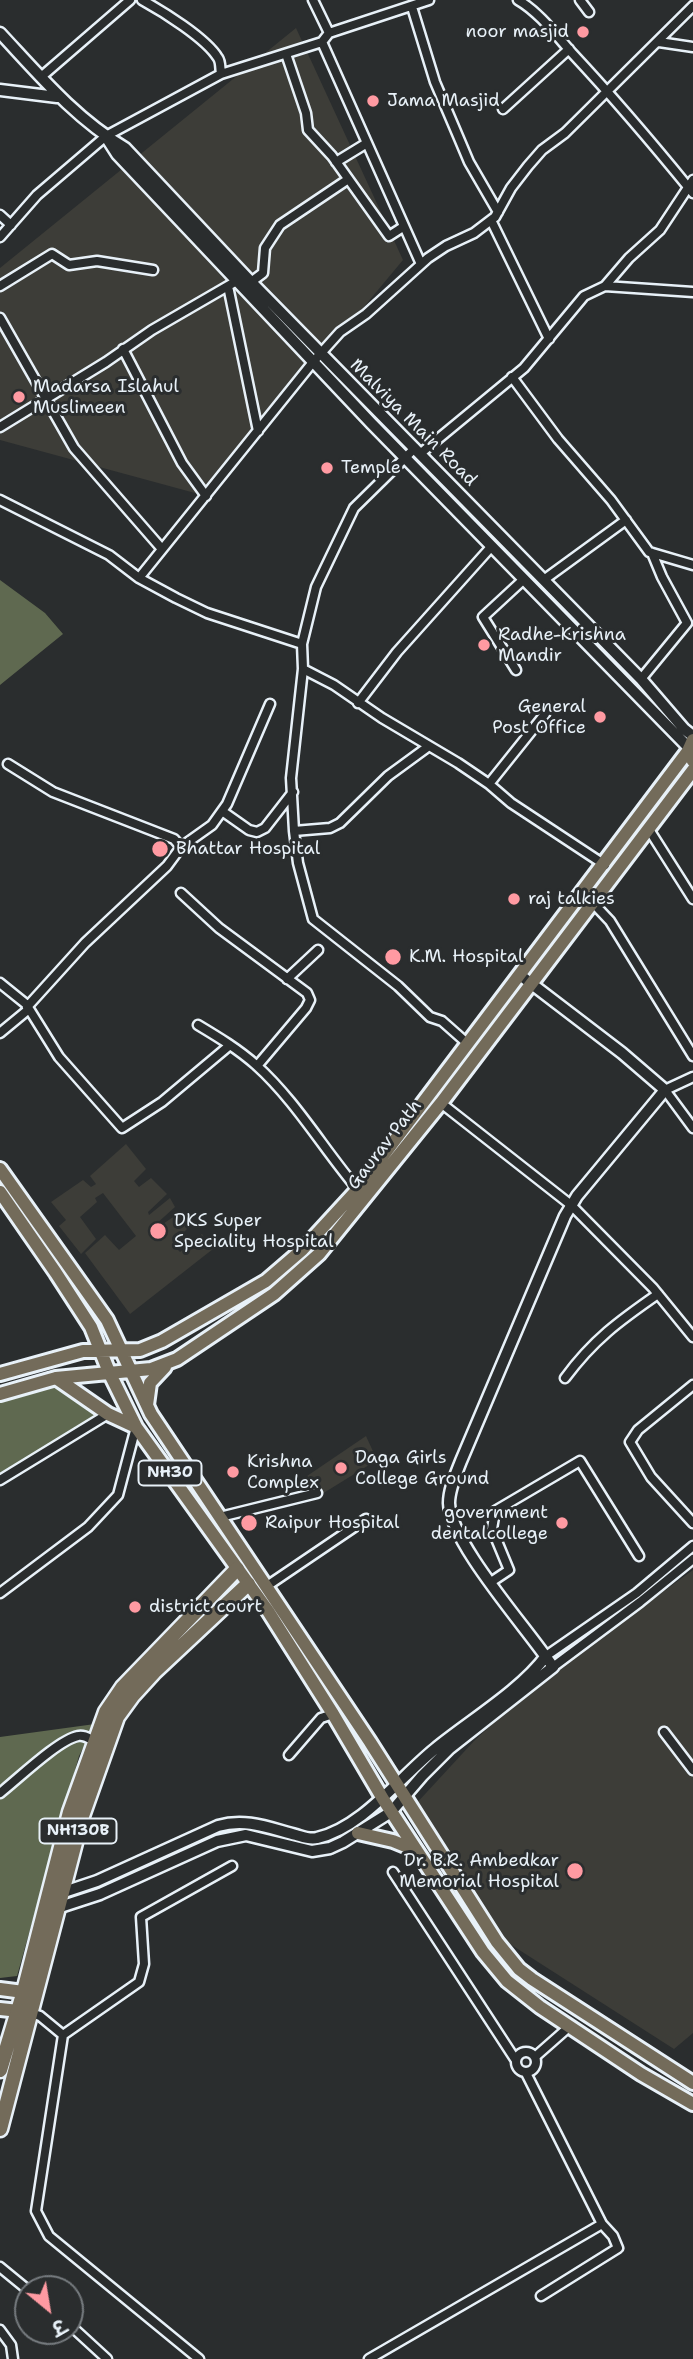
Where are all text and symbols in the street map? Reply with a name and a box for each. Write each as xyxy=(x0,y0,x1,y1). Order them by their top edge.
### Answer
place label: noor masjid xyxy=(466,21,569,43)
marker: noor masjid xyxy=(575,24,591,40)
place label: Jama Masjid xyxy=(387,90,500,112)
marker: Jama Masjid xyxy=(365,93,381,109)
street label: Malviya Main Road xyxy=(345,355,481,491)
place label: Madarsa Islahul Muslimeen xyxy=(33,376,179,418)
marker: Madarsa Islahul Muslimeen xyxy=(11,389,27,405)
place label: Temple xyxy=(341,457,401,479)
marker: Temple xyxy=(319,460,335,476)
place label: Radhe-Krishna Mandir xyxy=(498,624,626,666)
marker: Radhe-Krishna Mandir xyxy=(476,637,492,653)
place label: General Post Office xyxy=(492,696,586,738)
marker: General Post Office xyxy=(592,709,608,725)
place label: Bhattar Hospital xyxy=(176,838,320,860)
marker: Bhattar Hospital xyxy=(150,839,170,859)
place label: raj talkies xyxy=(528,888,615,910)
marker: raj talkies xyxy=(506,891,522,907)
place label: K.M. Hospital xyxy=(409,946,523,968)
marker: K.M. Hospital xyxy=(383,947,403,967)
street label: Gaurav Path xyxy=(343,1096,427,1194)
place label: DKS Super Speciality Hospital xyxy=(174,1210,334,1252)
marker: DKS Super Speciality Hospital xyxy=(148,1221,168,1241)
place label: Daga Girls College Ground xyxy=(355,1447,489,1490)
place label: Krishna Complex xyxy=(247,1451,319,1494)
road number: NH30 xyxy=(138,1460,202,1485)
marker: Daga Girls College Ground xyxy=(333,1460,349,1476)
marker: Krishna Complex xyxy=(225,1464,241,1480)
place label: government dentalcollege xyxy=(431,1502,548,1544)
place label: Raipur Hospital xyxy=(265,1512,399,1534)
marker: Raipur Hospital xyxy=(239,1513,259,1533)
marker: government dentalcollege xyxy=(554,1515,570,1531)
place label: district court xyxy=(149,1596,262,1618)
marker: district court xyxy=(127,1599,143,1615)
road number: NH130B xyxy=(40,1818,116,1843)
place label: Dr. B.R. Ambedkar Memorial Hospital xyxy=(399,1850,559,1892)
marker: Dr. B.R. Ambedkar Memorial Hospital xyxy=(565,1861,585,1881)
north arrow xyxy=(14,2275,84,2345)
text: उ xyxy=(47,2313,70,2341)

